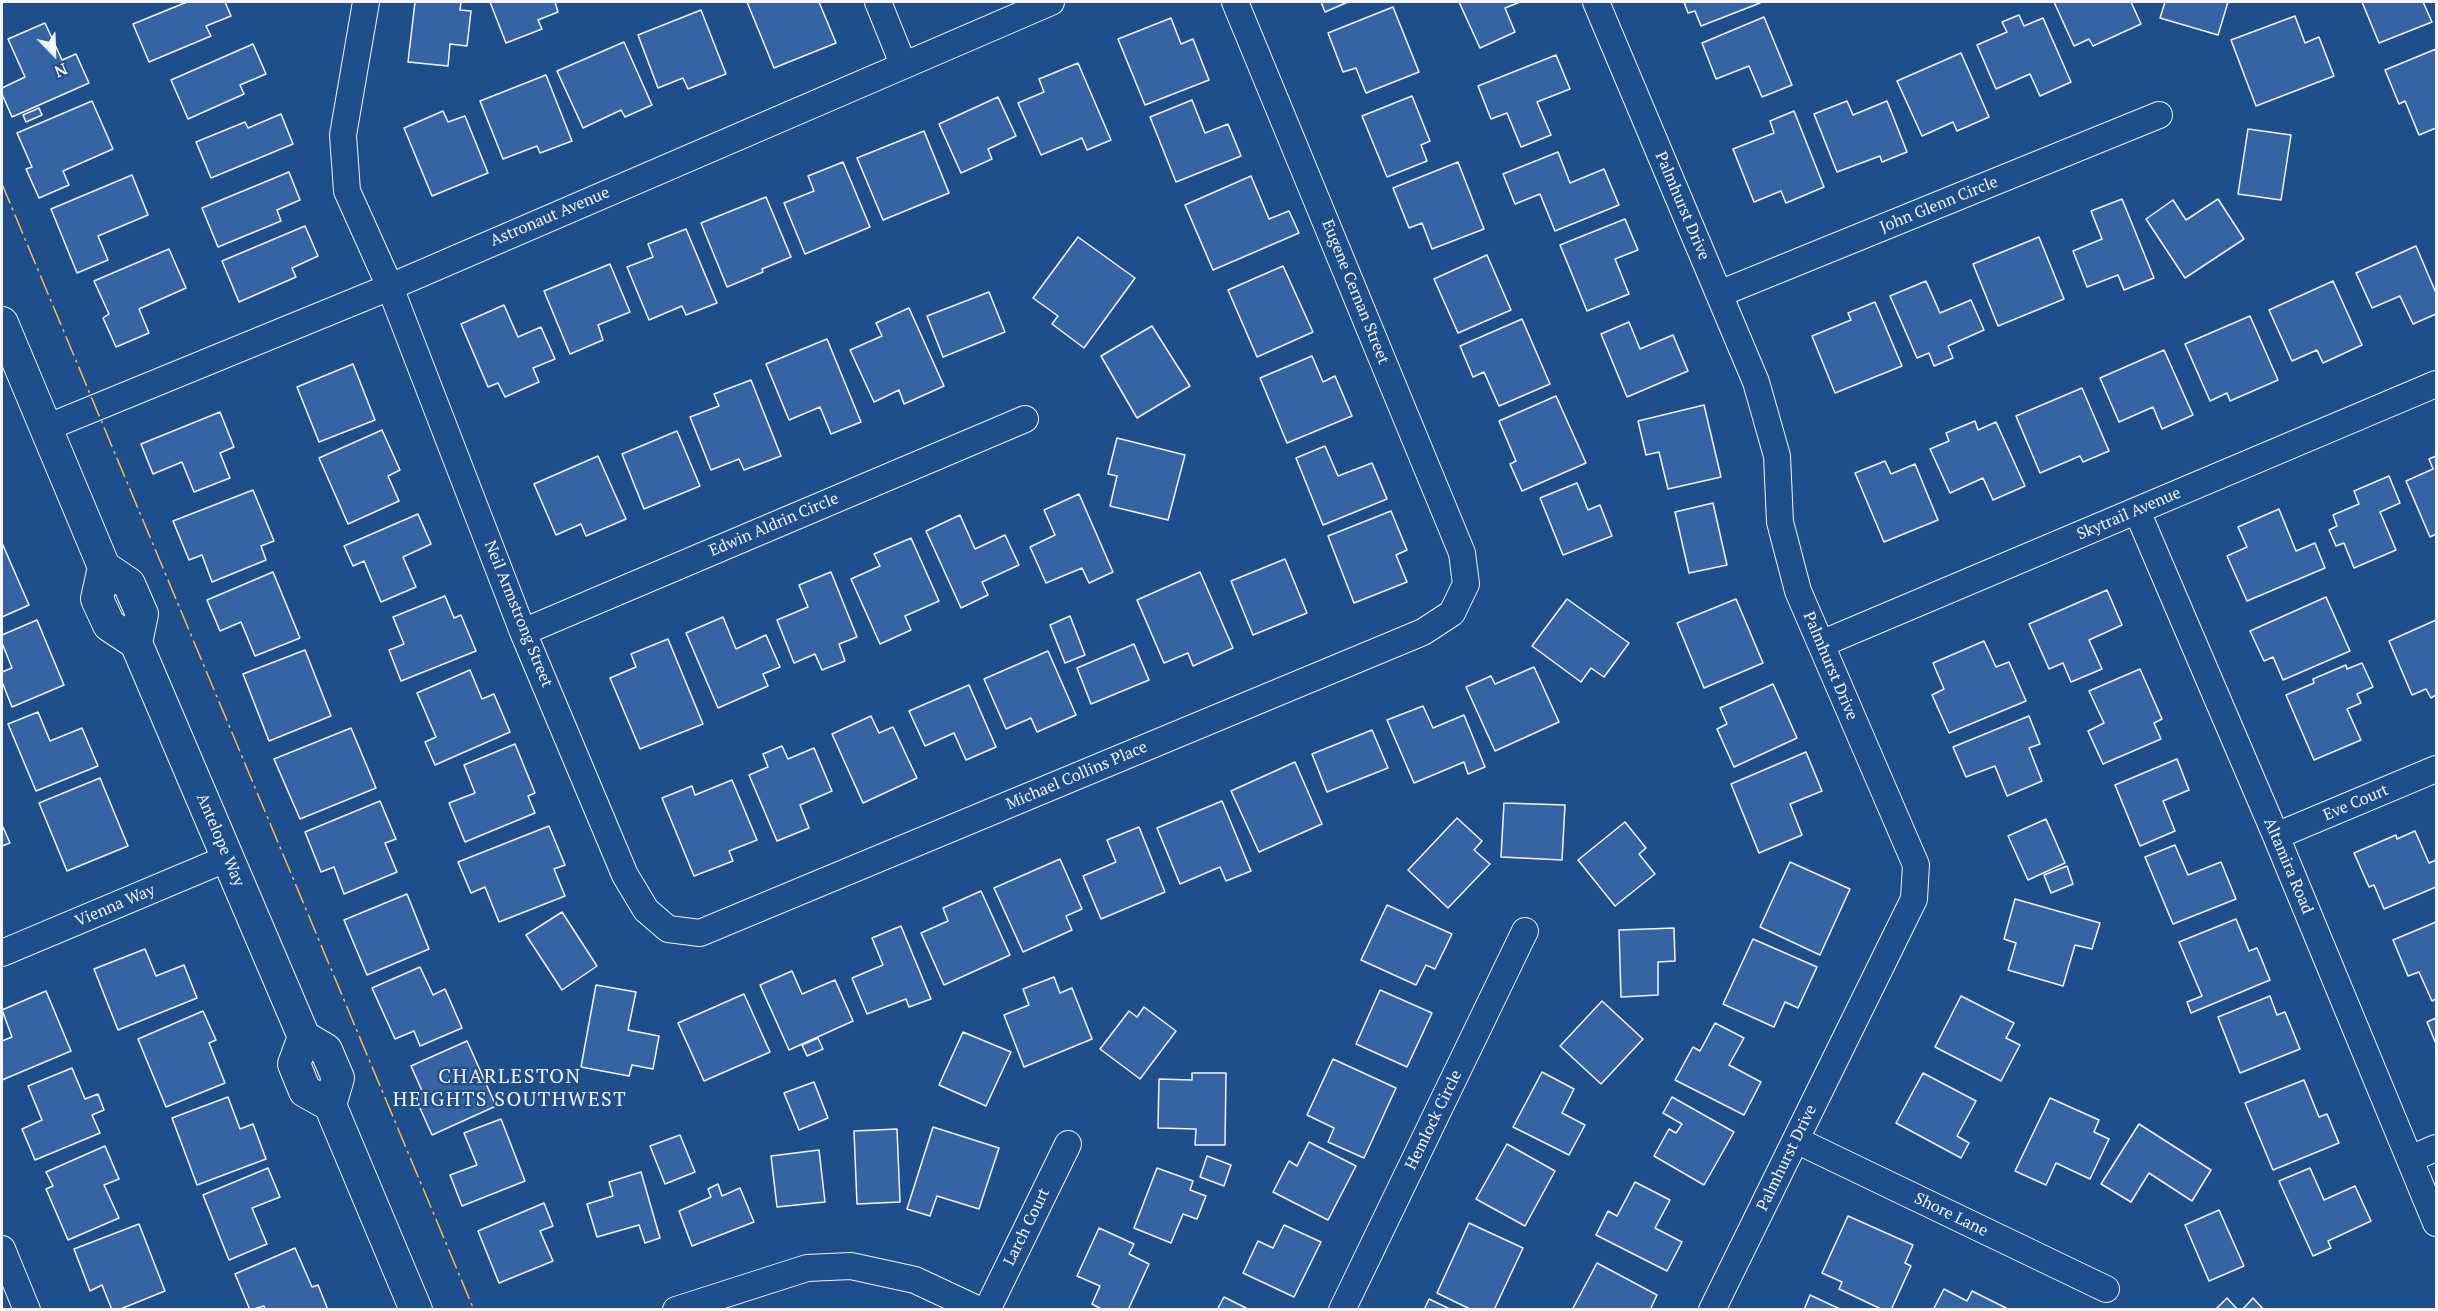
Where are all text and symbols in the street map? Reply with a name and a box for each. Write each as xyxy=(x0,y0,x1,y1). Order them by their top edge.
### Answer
north arrow xyxy=(24,24,84,84)
text: N xyxy=(51,58,71,83)
street label: Palmhurst Drive xyxy=(1651,149,1713,263)
street label: John Glenn Circle xyxy=(1877,173,2001,237)
street label: Astronaut Avenue xyxy=(487,183,613,251)
street label: Eugene Cernan Street xyxy=(1317,217,1393,367)
street label: Skytrail Avenue xyxy=(2074,483,2184,545)
street label: Edwin Aldrin Circle xyxy=(706,489,842,561)
street label: Neil Armstrong Street xyxy=(480,538,556,690)
street label: Palmhurst Drive xyxy=(1799,609,1861,723)
street label: Michael Collins Place xyxy=(1003,738,1151,814)
street label: Eve Court xyxy=(2320,781,2392,825)
street label: Antelope Way xyxy=(192,791,248,889)
street label: Altamira Road xyxy=(2259,815,2317,917)
street label: Vienna Way xyxy=(72,881,158,931)
district label: CHARLESTON HEIGHTS SOUTHWEST xyxy=(393,1065,627,1112)
street label: Hemlock Circle xyxy=(1402,1067,1466,1173)
street label: Palmhurst Drive xyxy=(1753,1102,1821,1214)
street label: Larch Court xyxy=(1000,1185,1054,1269)
street label: Shore Lane xyxy=(1911,1189,1991,1241)

